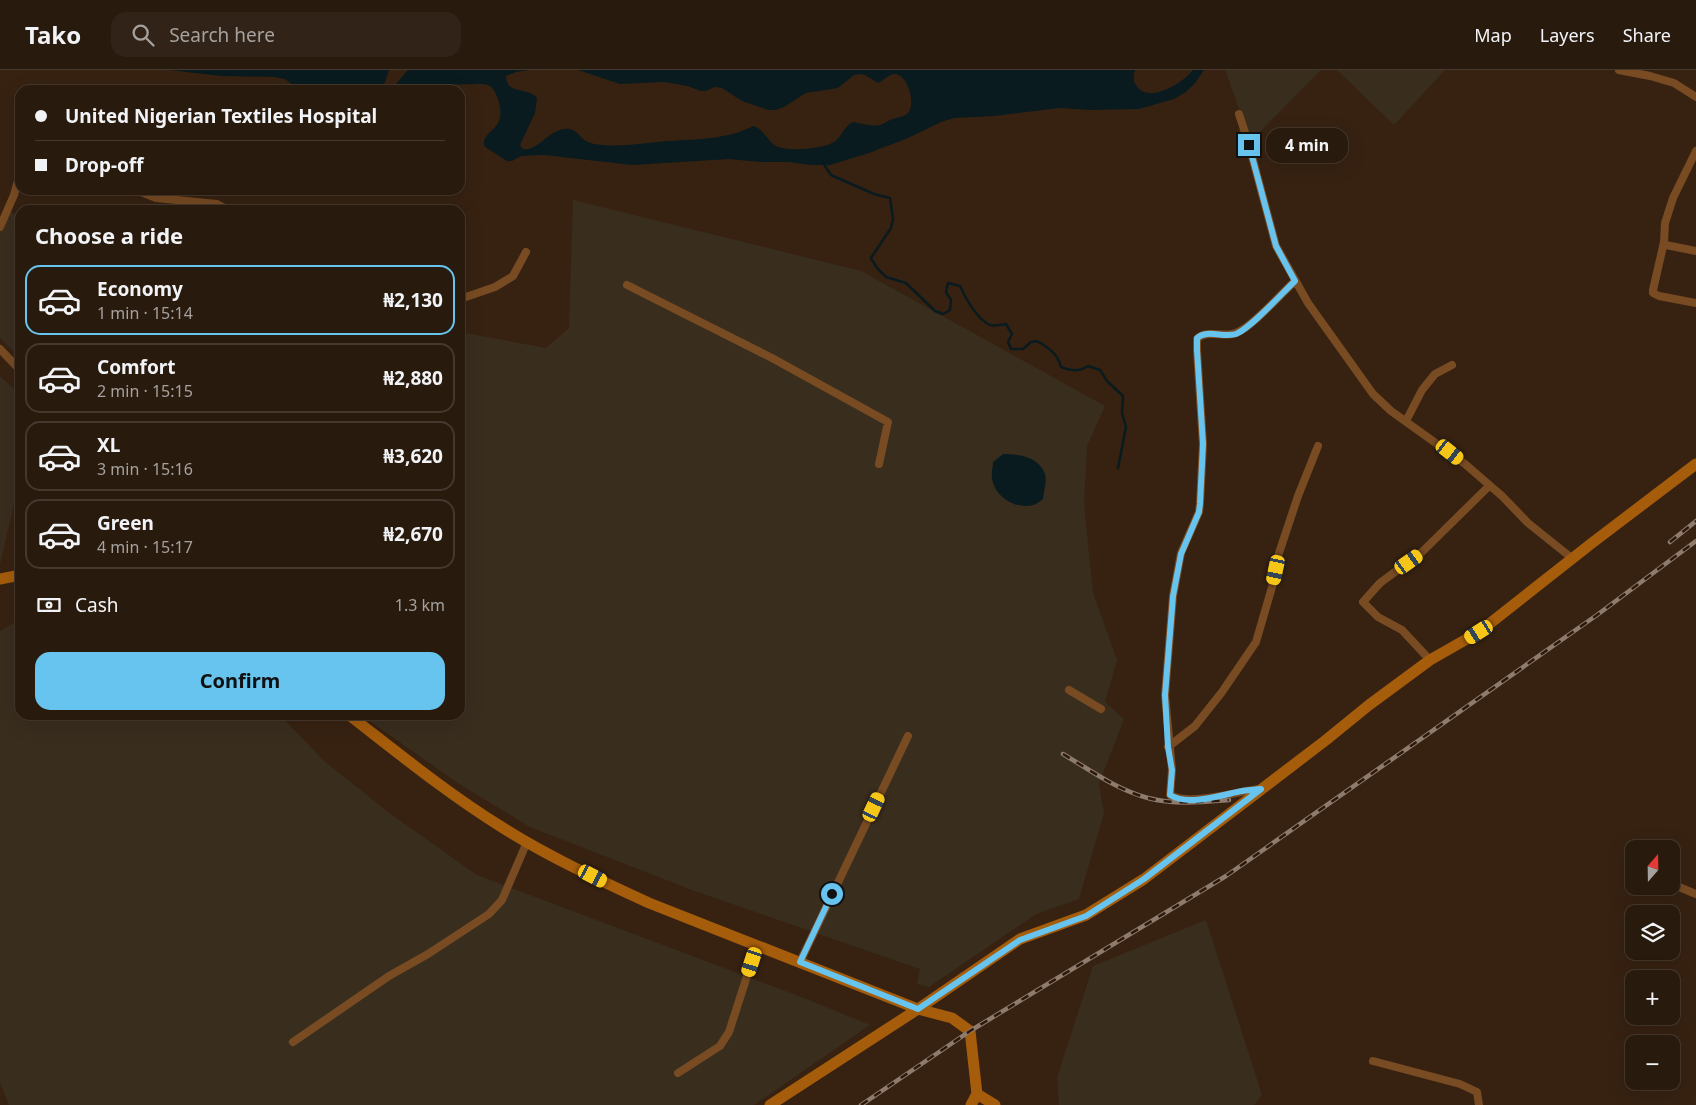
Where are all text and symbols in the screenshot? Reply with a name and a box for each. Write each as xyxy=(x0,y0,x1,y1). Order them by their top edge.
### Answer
search box xyxy=(111,12,461,57)
text: Tako xyxy=(25,18,81,51)
icon: search xyxy=(129,21,157,49)
text: Search here xyxy=(169,22,275,48)
text: Map xyxy=(1474,23,1512,47)
text: Layers xyxy=(1540,23,1595,47)
text: Share xyxy=(1623,23,1671,47)
text: United Nigerian Textiles Hospital xyxy=(65,103,377,129)
callout: 4 min xyxy=(1266,128,1349,162)
route end xyxy=(1238,134,1260,156)
text: 4 min xyxy=(1285,134,1329,156)
text: Drop-off xyxy=(65,152,144,178)
text: Choose a ride xyxy=(35,220,183,250)
text: Economy xyxy=(97,276,183,302)
icon: car xyxy=(37,278,82,323)
text: ₦2,130 xyxy=(383,287,443,313)
text: 1 min · 15:14 xyxy=(97,302,193,324)
text: Comfort xyxy=(97,354,176,380)
icon: car xyxy=(37,356,82,401)
text: ₦2,880 xyxy=(383,365,443,391)
text: 2 min · 15:15 xyxy=(97,380,193,402)
text: XL xyxy=(97,432,120,458)
icon: car xyxy=(37,434,82,479)
car xyxy=(1433,437,1466,467)
text: ₦3,620 xyxy=(383,443,443,469)
text: 3 min · 15:16 xyxy=(97,458,193,480)
text: Green xyxy=(97,510,154,536)
icon: car xyxy=(37,512,82,557)
text: ₦2,670 xyxy=(383,521,443,547)
text: 4 min · 15:17 xyxy=(97,536,193,558)
car xyxy=(1392,547,1425,577)
car xyxy=(1265,554,1286,586)
icon: cash xyxy=(35,591,63,619)
text: Cash xyxy=(75,592,119,618)
text: 1.3 km xyxy=(395,594,445,616)
car xyxy=(1462,618,1495,646)
button: Confirm xyxy=(35,652,445,710)
car xyxy=(860,790,887,824)
north arrow xyxy=(1625,840,1680,895)
map controls xyxy=(1625,840,1680,1090)
car xyxy=(576,863,609,889)
route start xyxy=(821,883,843,905)
button: layers xyxy=(1625,905,1680,960)
car xyxy=(740,945,763,979)
button: + xyxy=(1625,970,1680,1025)
button: − xyxy=(1625,1035,1680,1090)

